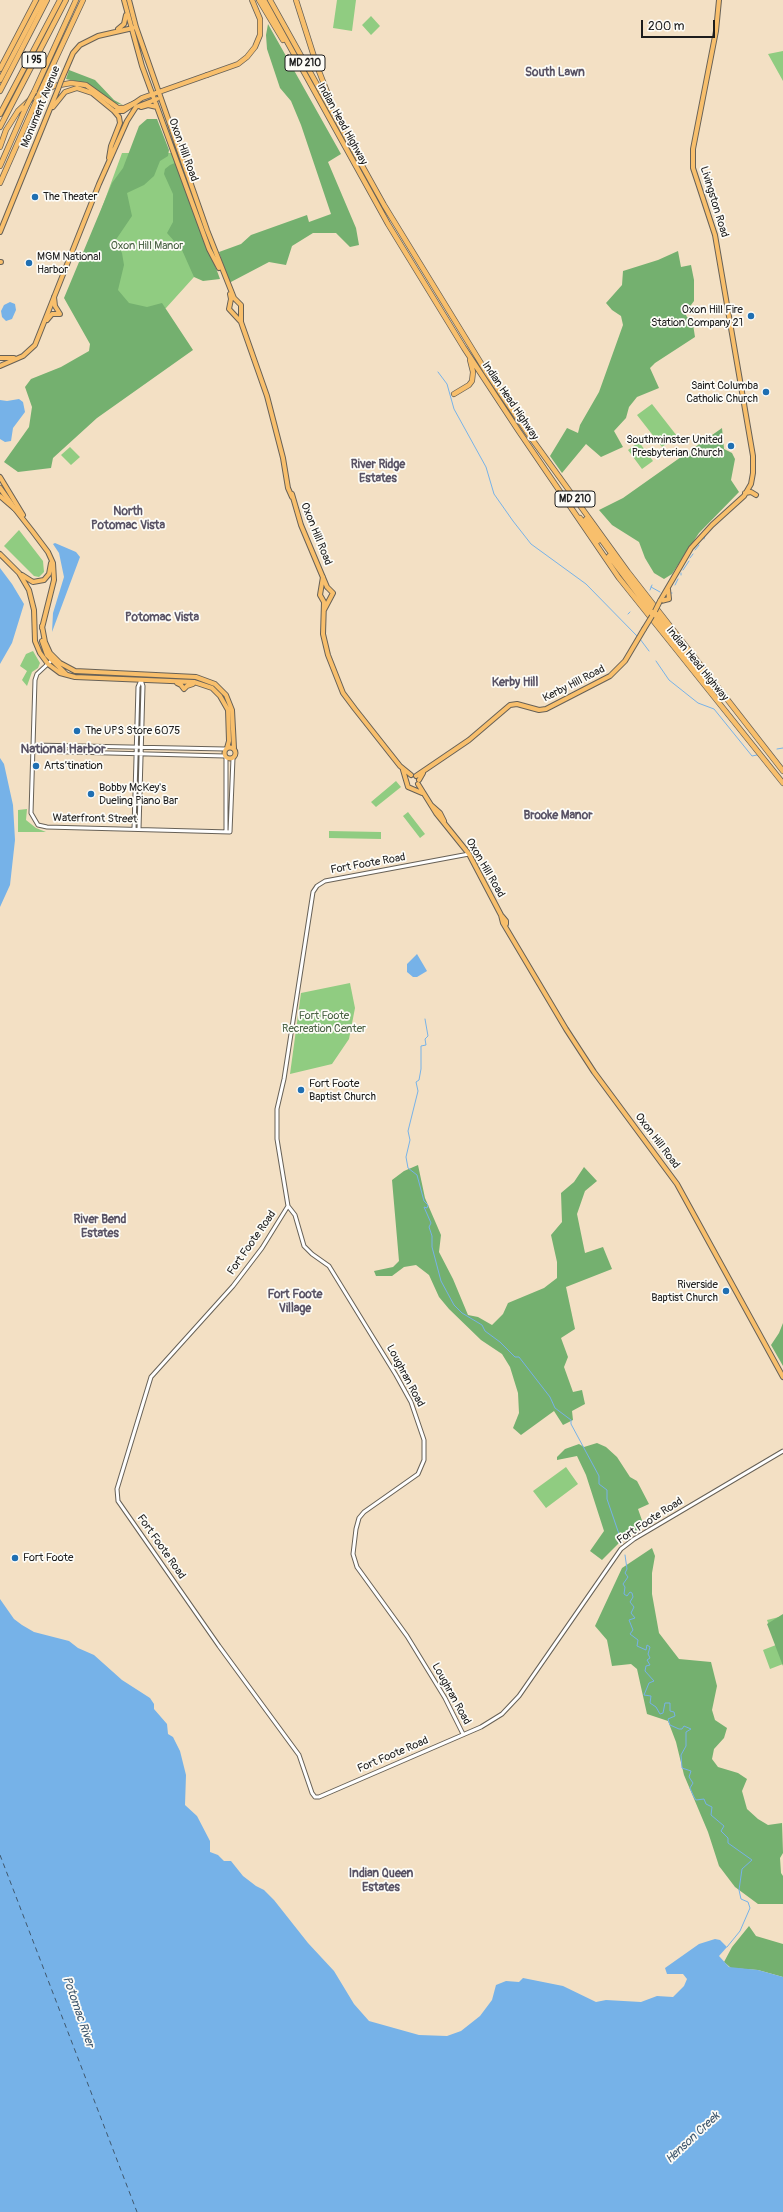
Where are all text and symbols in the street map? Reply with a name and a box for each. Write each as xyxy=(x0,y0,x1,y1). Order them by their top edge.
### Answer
scale bar xyxy=(643,12,717,38)
text: 200 m xyxy=(648,19,684,34)
road number: I 95 xyxy=(22,52,46,68)
road number: MD 210 xyxy=(285,55,325,71)
street label: Monument Avenue xyxy=(19,64,63,150)
district label: South Lawn xyxy=(525,66,585,80)
street label: Indian Head Highway xyxy=(314,81,370,167)
street label: Oxon Hill Road xyxy=(165,117,201,183)
street label: Livingston Road xyxy=(697,165,731,239)
place label: The Theater xyxy=(43,190,97,204)
marker: The Theater xyxy=(30,192,40,202)
park label: Oxon Hill Manor xyxy=(111,239,183,253)
place label: MGM National Harbor xyxy=(37,250,101,276)
marker: MGM National Harbor xyxy=(24,258,34,268)
place label: Oxon Hill Fire Station Company 21 xyxy=(651,303,743,329)
marker: Oxon Hill Fire Station Company 21 xyxy=(746,311,756,321)
street label: Indian Head Highway xyxy=(479,359,541,443)
place label: Saint Columba Catholic Church xyxy=(686,379,758,405)
marker: Saint Columba Catholic Church xyxy=(761,387,771,397)
place label: Southminster United Presbyterian Church xyxy=(626,433,723,459)
marker: Southminster United Presbyterian Church xyxy=(726,441,736,451)
district label: River Ridge Estates xyxy=(351,458,405,486)
road number: MD 210 xyxy=(555,491,595,507)
street label: Oxon Hill Road xyxy=(297,501,335,567)
district label: North Potomac Vista xyxy=(91,505,165,533)
district label: Potomac Vista xyxy=(125,611,199,625)
street label: Indian Head Highway xyxy=(663,624,731,704)
street label: Kerby Hill Road xyxy=(541,663,607,705)
district label: Kerby Hill xyxy=(492,676,538,690)
place label: The UPS Store 6075 xyxy=(85,724,180,738)
marker: The UPS Store 6075 xyxy=(72,726,82,736)
district label: National Harbor xyxy=(20,742,106,758)
place label: Arts’tination xyxy=(44,759,103,773)
marker: Arts’tination xyxy=(31,761,41,771)
place label: Bobby McKey's Dueling Piano Bar xyxy=(99,781,178,807)
marker: Bobby McKey's Dueling Piano Bar xyxy=(86,789,96,799)
district label: Brooke Manor xyxy=(524,809,592,823)
street label: Waterfront Street xyxy=(53,812,137,826)
street label: Oxon Hill Road xyxy=(463,836,507,900)
street label: Fort Foote Road xyxy=(330,851,406,877)
park label: Fort Foote Recreation Center xyxy=(282,1009,366,1035)
place label: Fort Foote Baptist Church xyxy=(309,1077,376,1103)
marker: Fort Foote Baptist Church xyxy=(296,1085,306,1095)
street label: Oxon Hill Road xyxy=(632,1111,682,1171)
street label: Fort Foote Road xyxy=(225,1208,279,1278)
district label: River Bend Estates xyxy=(74,1213,126,1241)
place label: Riverside Baptist Church xyxy=(651,1278,718,1304)
marker: Riverside Baptist Church xyxy=(721,1286,731,1296)
district label: Fort Foote Village xyxy=(267,1288,323,1316)
street label: Loughran Road xyxy=(383,1343,427,1409)
street label: Fort Foote Road xyxy=(615,1495,685,1547)
street label: Fort Foote Road xyxy=(134,1512,188,1582)
place label: Fort Foote xyxy=(23,1551,73,1565)
marker: Fort Foote xyxy=(10,1553,20,1563)
street label: Loughran Road xyxy=(429,1661,473,1727)
street label: Fort Foote Road xyxy=(356,1734,430,1776)
district label: Indian Queen Estates xyxy=(349,1867,413,1895)
water label: Potomac River xyxy=(59,1975,97,2049)
water label: Henson Creek xyxy=(663,2109,723,2167)

